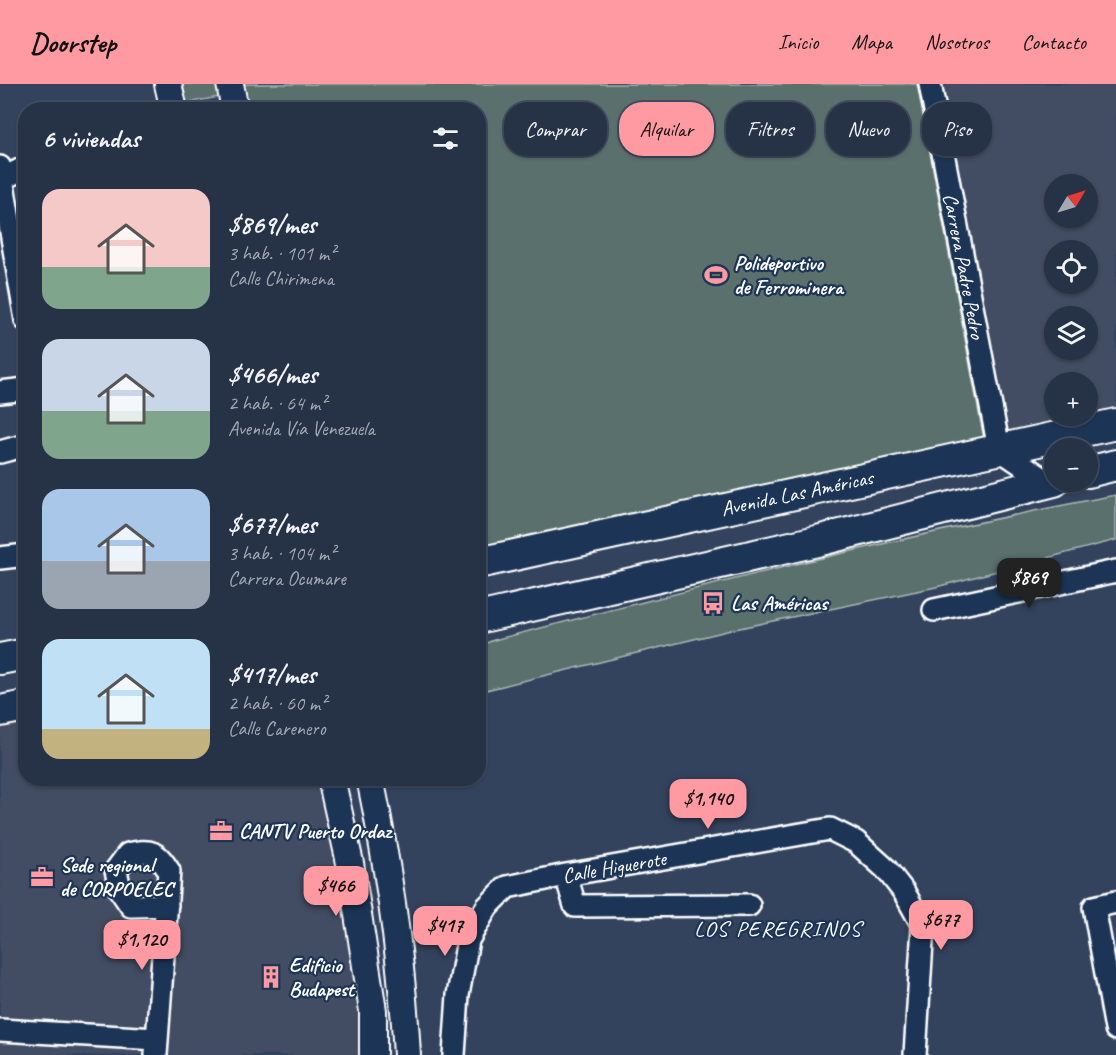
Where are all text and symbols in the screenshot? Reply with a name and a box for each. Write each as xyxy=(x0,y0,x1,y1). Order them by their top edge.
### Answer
text: Doorstep xyxy=(30,25,116,60)
text: Inicio xyxy=(778,29,818,55)
text: Mapa xyxy=(851,29,892,55)
text: Nosotros xyxy=(925,29,989,55)
text: Contacto xyxy=(1022,29,1086,55)
chip: Comprar xyxy=(504,102,607,156)
chip: Alquilar xyxy=(619,102,714,156)
chip: Filtros xyxy=(726,102,814,156)
chip: Nuevo xyxy=(826,102,910,156)
chip: Piso xyxy=(922,102,992,156)
text: 6 viviendas xyxy=(42,122,140,155)
icon: filters xyxy=(429,122,462,155)
north arrow xyxy=(1044,174,1098,228)
map controls xyxy=(1044,174,1098,492)
street label: Carrera Padre Pedro xyxy=(937,191,991,342)
text: $869/mes xyxy=(228,208,316,241)
icon: home xyxy=(90,213,162,285)
button: locate xyxy=(1044,240,1098,294)
text: 3 hab. · 101 m² xyxy=(228,241,335,266)
place label: Polideportivo de Ferrominera xyxy=(734,250,845,300)
sports icon: Polideportivo de Ferrominera xyxy=(703,262,729,288)
text: Calle Chirimena xyxy=(228,266,334,291)
button: layers xyxy=(1044,306,1098,360)
text: $466/mes xyxy=(228,358,317,391)
icon: home xyxy=(90,363,162,435)
button: + xyxy=(1044,372,1098,426)
text: 2 hab. · 64 m² xyxy=(228,391,326,416)
text: Avenida Vía Venezuela xyxy=(228,416,375,441)
button: − xyxy=(1044,438,1098,492)
street label: Avenida Las Américas xyxy=(719,464,877,522)
text: $677/mes xyxy=(228,508,316,541)
icon: home xyxy=(90,513,162,585)
text: 3 hab. · 104 m² xyxy=(228,541,335,566)
pin: $869 xyxy=(993,558,1065,609)
text: $869 xyxy=(1011,565,1047,590)
text: Carrera Ocumare xyxy=(228,566,346,591)
bus stop icon: Las Américas xyxy=(700,590,726,616)
place label: Las Américas xyxy=(731,590,830,616)
text: $417/mes xyxy=(228,658,316,691)
icon: home xyxy=(90,663,162,735)
text: 2 hab. · 60 m² xyxy=(228,691,326,716)
text: Calle Carenero xyxy=(228,716,326,741)
pin: $1,140 xyxy=(659,779,757,830)
text: $1,140 xyxy=(684,786,732,811)
office icon: CANTV Puerto Ordaz xyxy=(208,818,234,844)
place label: CANTV Puerto Ordaz xyxy=(239,818,393,844)
street label: Calle Higuerote xyxy=(560,845,670,889)
place label: Sede regional de CORPOELEC xyxy=(60,852,177,902)
office icon: Sede regional de CORPOELEC xyxy=(29,864,55,890)
pin: $466 xyxy=(300,866,372,917)
text: $466 xyxy=(318,873,354,898)
pin: $677 xyxy=(905,900,977,951)
pin: $417 xyxy=(409,906,481,957)
text: $677 xyxy=(923,907,959,932)
text: $417 xyxy=(427,913,463,938)
district label: LOS PEREGRINOS xyxy=(694,915,865,943)
pin: $1,120 xyxy=(93,920,191,971)
text: $1,120 xyxy=(118,927,166,952)
place label: Edificio Budapest xyxy=(289,952,356,1002)
building icon: Edificio Budapest xyxy=(258,964,284,990)

